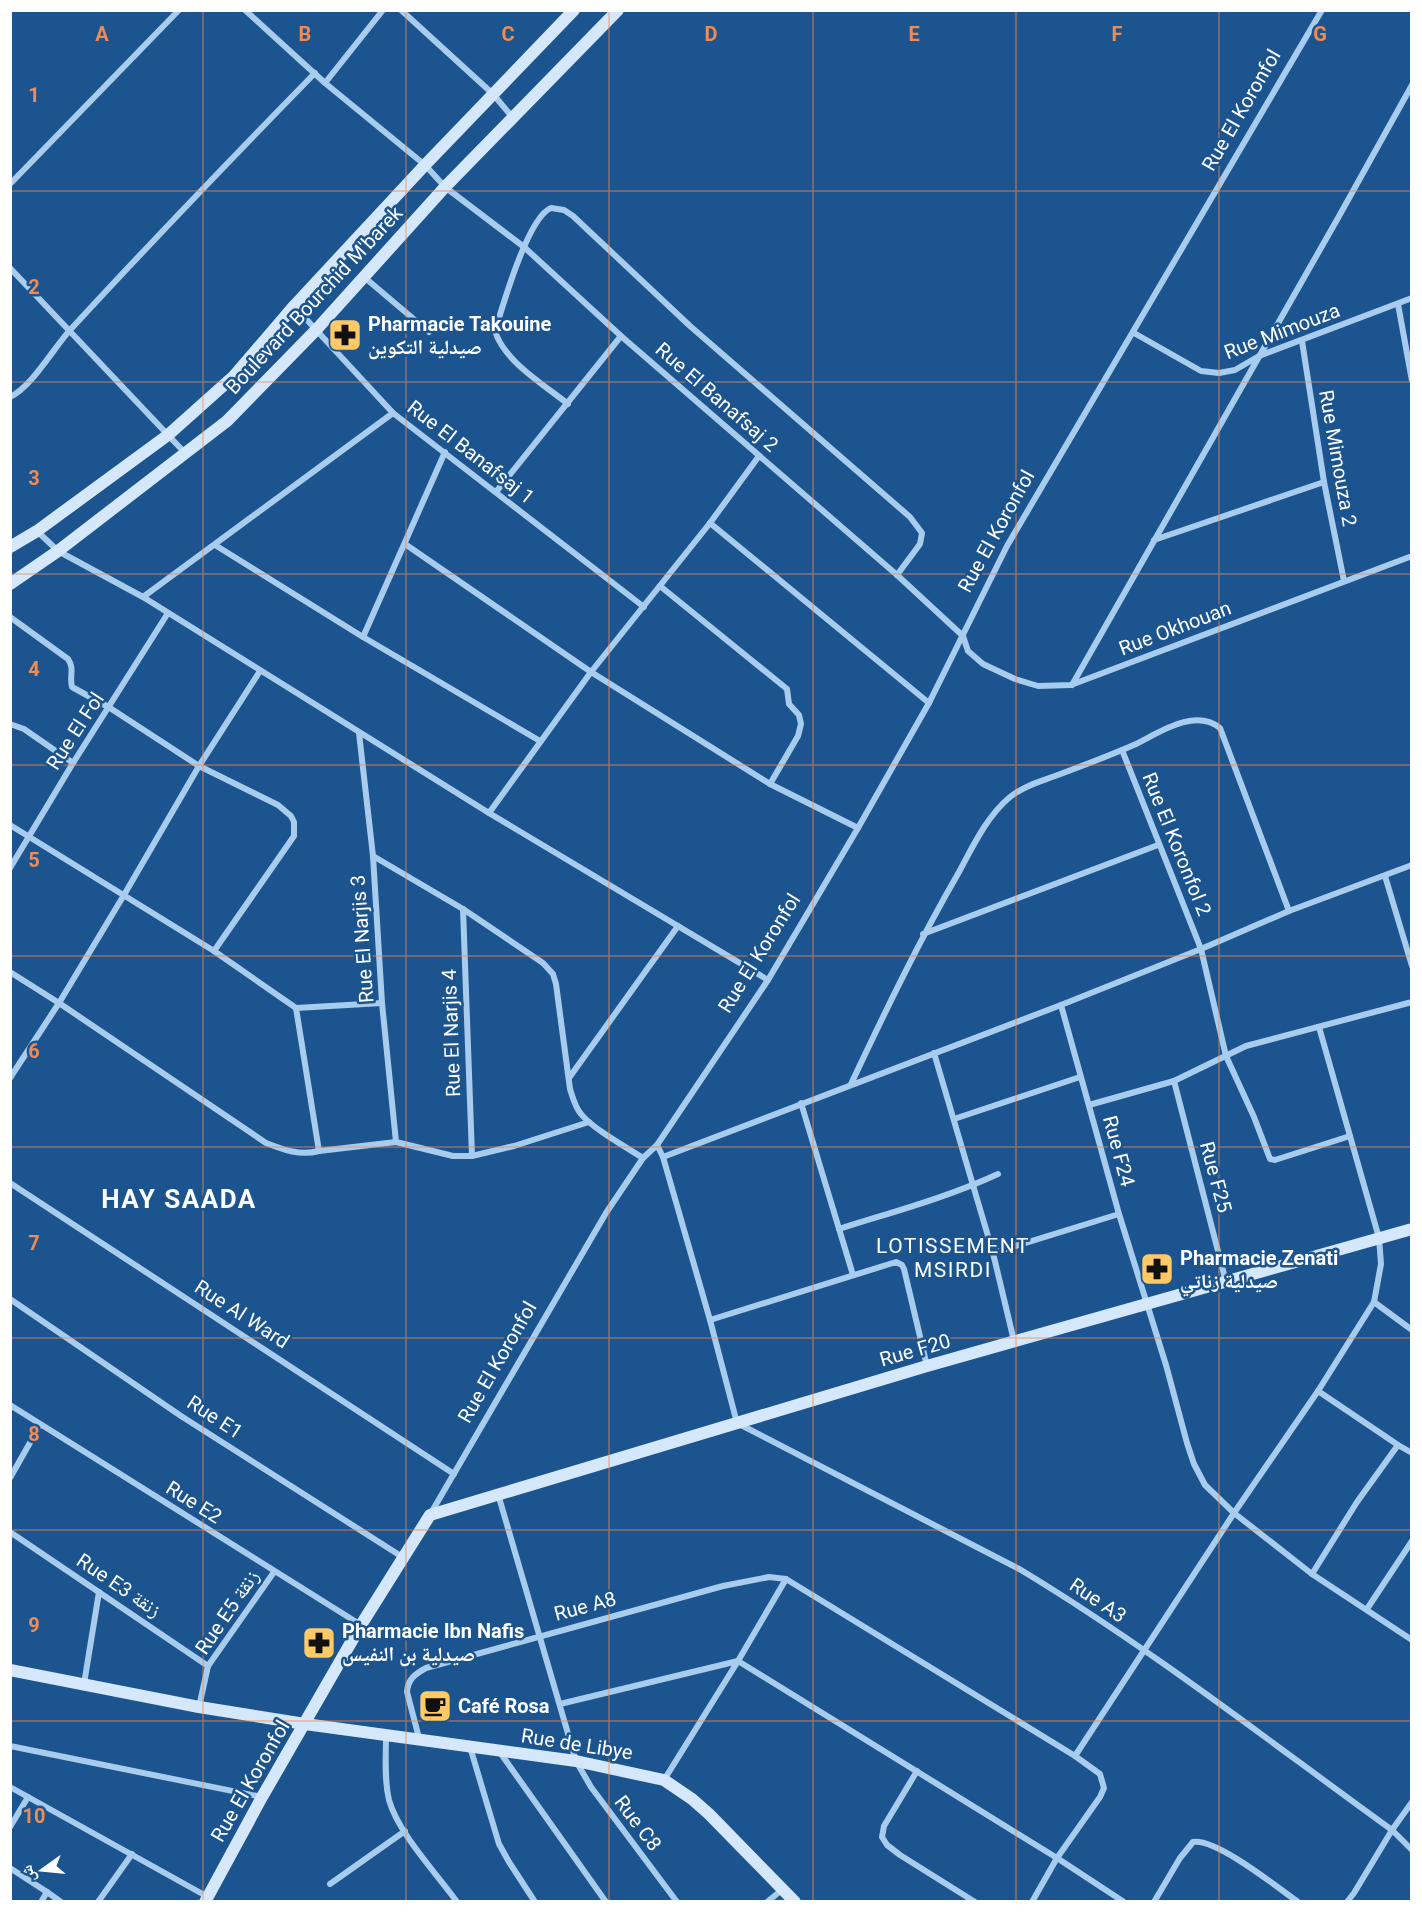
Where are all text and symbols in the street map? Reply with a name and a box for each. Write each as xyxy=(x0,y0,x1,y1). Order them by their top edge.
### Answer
text: A xyxy=(95,22,109,46)
text: B xyxy=(299,22,311,46)
text: C xyxy=(501,22,515,46)
text: D xyxy=(705,22,718,46)
text: E xyxy=(908,22,920,46)
text: F xyxy=(1112,22,1123,46)
text: G xyxy=(1313,22,1327,46)
street label: Rue El Koronfol xyxy=(1197,45,1285,175)
text: 1 xyxy=(28,83,40,107)
street label: Boulevard Bourchid M'barek xyxy=(221,201,408,399)
text: 2 xyxy=(28,275,40,299)
street label: Rue Mimouza xyxy=(1221,298,1343,364)
place label: Pharmacie Takouine صيدلية التكوين xyxy=(368,312,551,360)
pharmacy icon: Pharmacie Takouine صيدلية التكوين xyxy=(327,317,363,353)
street label: Rue El Banafsaj 2 xyxy=(651,337,783,457)
street label: Rue Mimouza 2 xyxy=(1314,388,1362,528)
street label: Rue El Banafsaj 1 xyxy=(403,395,539,509)
text: 3 xyxy=(28,466,40,490)
street label: Rue El Koronfol xyxy=(953,466,1039,596)
street label: Rue Okhouan xyxy=(1116,596,1234,660)
text: 4 xyxy=(28,657,40,681)
street label: Rue El Fol xyxy=(41,688,109,774)
street label: Rue El Koronfol 2 xyxy=(1137,769,1217,919)
text: 5 xyxy=(28,848,40,872)
street label: Rue El Narjis 3 xyxy=(346,874,378,1004)
street label: Rue El Koronfol xyxy=(713,889,805,1017)
street label: Rue El Narjis 4 xyxy=(437,969,465,1097)
text: 6 xyxy=(28,1039,40,1063)
street label: Rue F24 xyxy=(1098,1113,1140,1189)
street label: Rue F25 xyxy=(1195,1139,1237,1215)
district label: HAY SAADA xyxy=(101,1184,257,1214)
text: 7 xyxy=(28,1231,40,1255)
district label: LOTISSEMENT MSIRDI xyxy=(876,1234,1030,1282)
place label: Pharmacie Zenati صيدلية زناتي xyxy=(1180,1246,1338,1297)
pharmacy icon: Pharmacie Zenati صيدلية زناتي xyxy=(1139,1251,1175,1287)
street label: Rue Al Ward xyxy=(190,1275,294,1353)
street label: Rue El Koronfol xyxy=(453,1297,541,1427)
street label: Rue F20 xyxy=(877,1328,953,1372)
street label: Rue E1 xyxy=(183,1390,247,1444)
text: 8 xyxy=(28,1422,40,1446)
street label: Rue E2 xyxy=(162,1476,226,1528)
street label: Rue E3 زنقة xyxy=(72,1548,166,1622)
street label: Rue E5 زنقة xyxy=(190,1565,264,1659)
street label: Rue A3 xyxy=(1065,1572,1131,1628)
street label: Rue A8 xyxy=(551,1586,619,1626)
text: 9 xyxy=(28,1613,40,1637)
place label: Pharmacie Ibn Nafis صيدلية بن النفيس xyxy=(342,1619,524,1667)
pharmacy icon: Pharmacie Ibn Nafis صيدلية بن النفيس xyxy=(301,1625,337,1661)
cafe icon: Café Rosa xyxy=(417,1688,453,1724)
place label: Café Rosa xyxy=(458,1694,550,1718)
street label: Rue El Koronfol xyxy=(206,1716,294,1846)
street label: Rue de Libye xyxy=(520,1723,634,1765)
street label: Rue C8 xyxy=(609,1791,667,1855)
text: 10 xyxy=(23,1804,45,1828)
north arrow xyxy=(12,1840,72,1900)
text: ش xyxy=(17,1863,39,1884)

